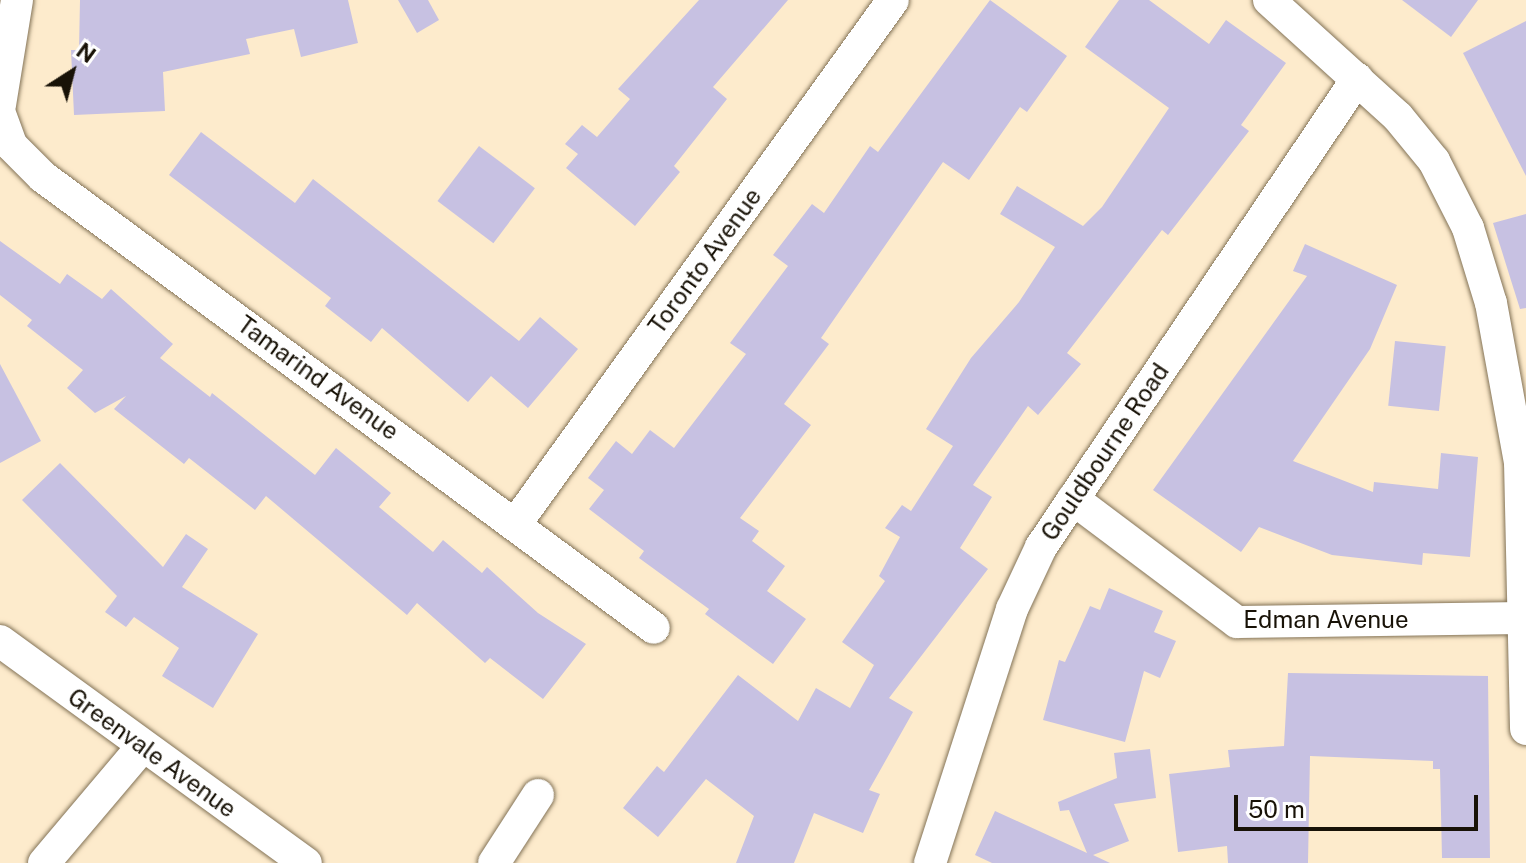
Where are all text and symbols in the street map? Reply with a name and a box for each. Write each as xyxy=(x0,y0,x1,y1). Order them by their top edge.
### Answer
north arrow xyxy=(32,32,112,112)
text: N xyxy=(72,37,101,68)
street label: Toronto Avenue xyxy=(642,183,768,339)
street label: Tamarind Avenue xyxy=(232,310,404,446)
street label: Gouldbourne Road xyxy=(1035,358,1175,546)
street label: Edman Avenue xyxy=(1243,606,1409,634)
street label: Greenvale Avenue xyxy=(62,682,242,824)
scale bar xyxy=(1238,779,1482,829)
text: 50 m xyxy=(1248,795,1305,823)

